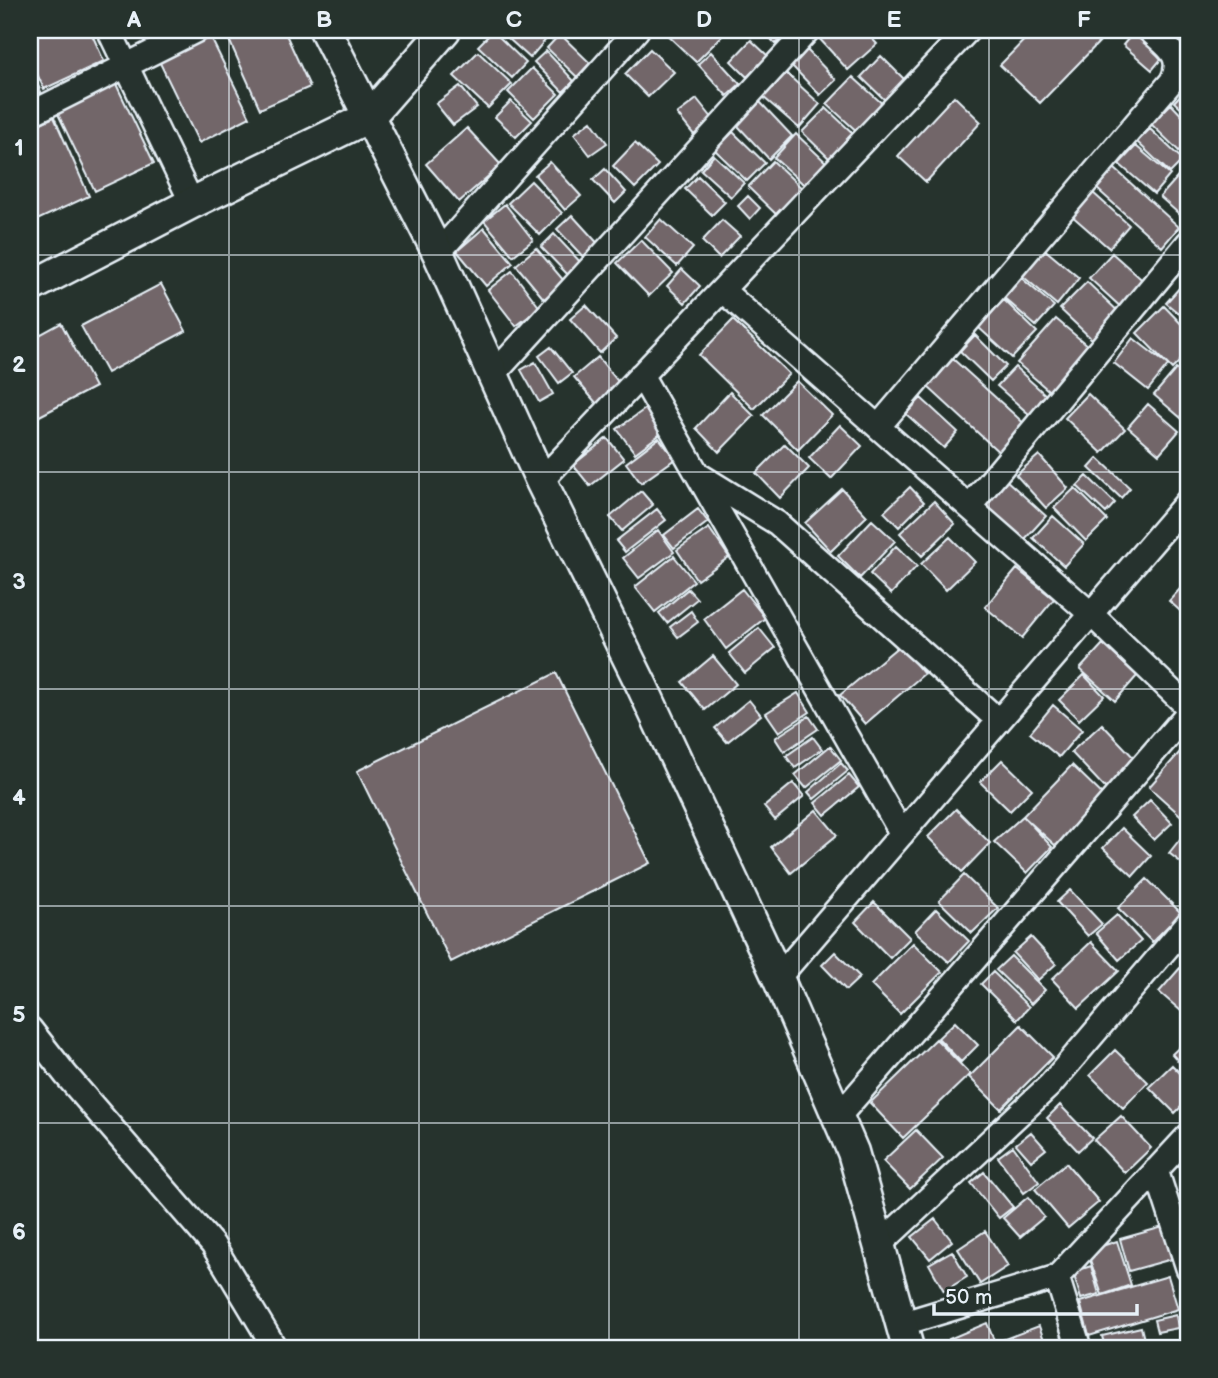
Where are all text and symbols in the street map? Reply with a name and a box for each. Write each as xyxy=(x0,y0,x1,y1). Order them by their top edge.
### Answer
text: A xyxy=(126,6,142,34)
text: B xyxy=(316,6,332,34)
text: C xyxy=(506,6,522,34)
text: D xyxy=(696,6,712,34)
text: E xyxy=(887,6,902,34)
text: F xyxy=(1077,6,1091,34)
text: 1 xyxy=(14,134,24,162)
text: 2 xyxy=(12,351,26,379)
text: 3 xyxy=(12,568,26,596)
text: 4 xyxy=(12,784,26,812)
text: 5 xyxy=(12,1001,26,1029)
text: 6 xyxy=(12,1218,26,1246)
scale bar xyxy=(934,1273,1138,1317)
text: 50 m xyxy=(945,1285,992,1310)

